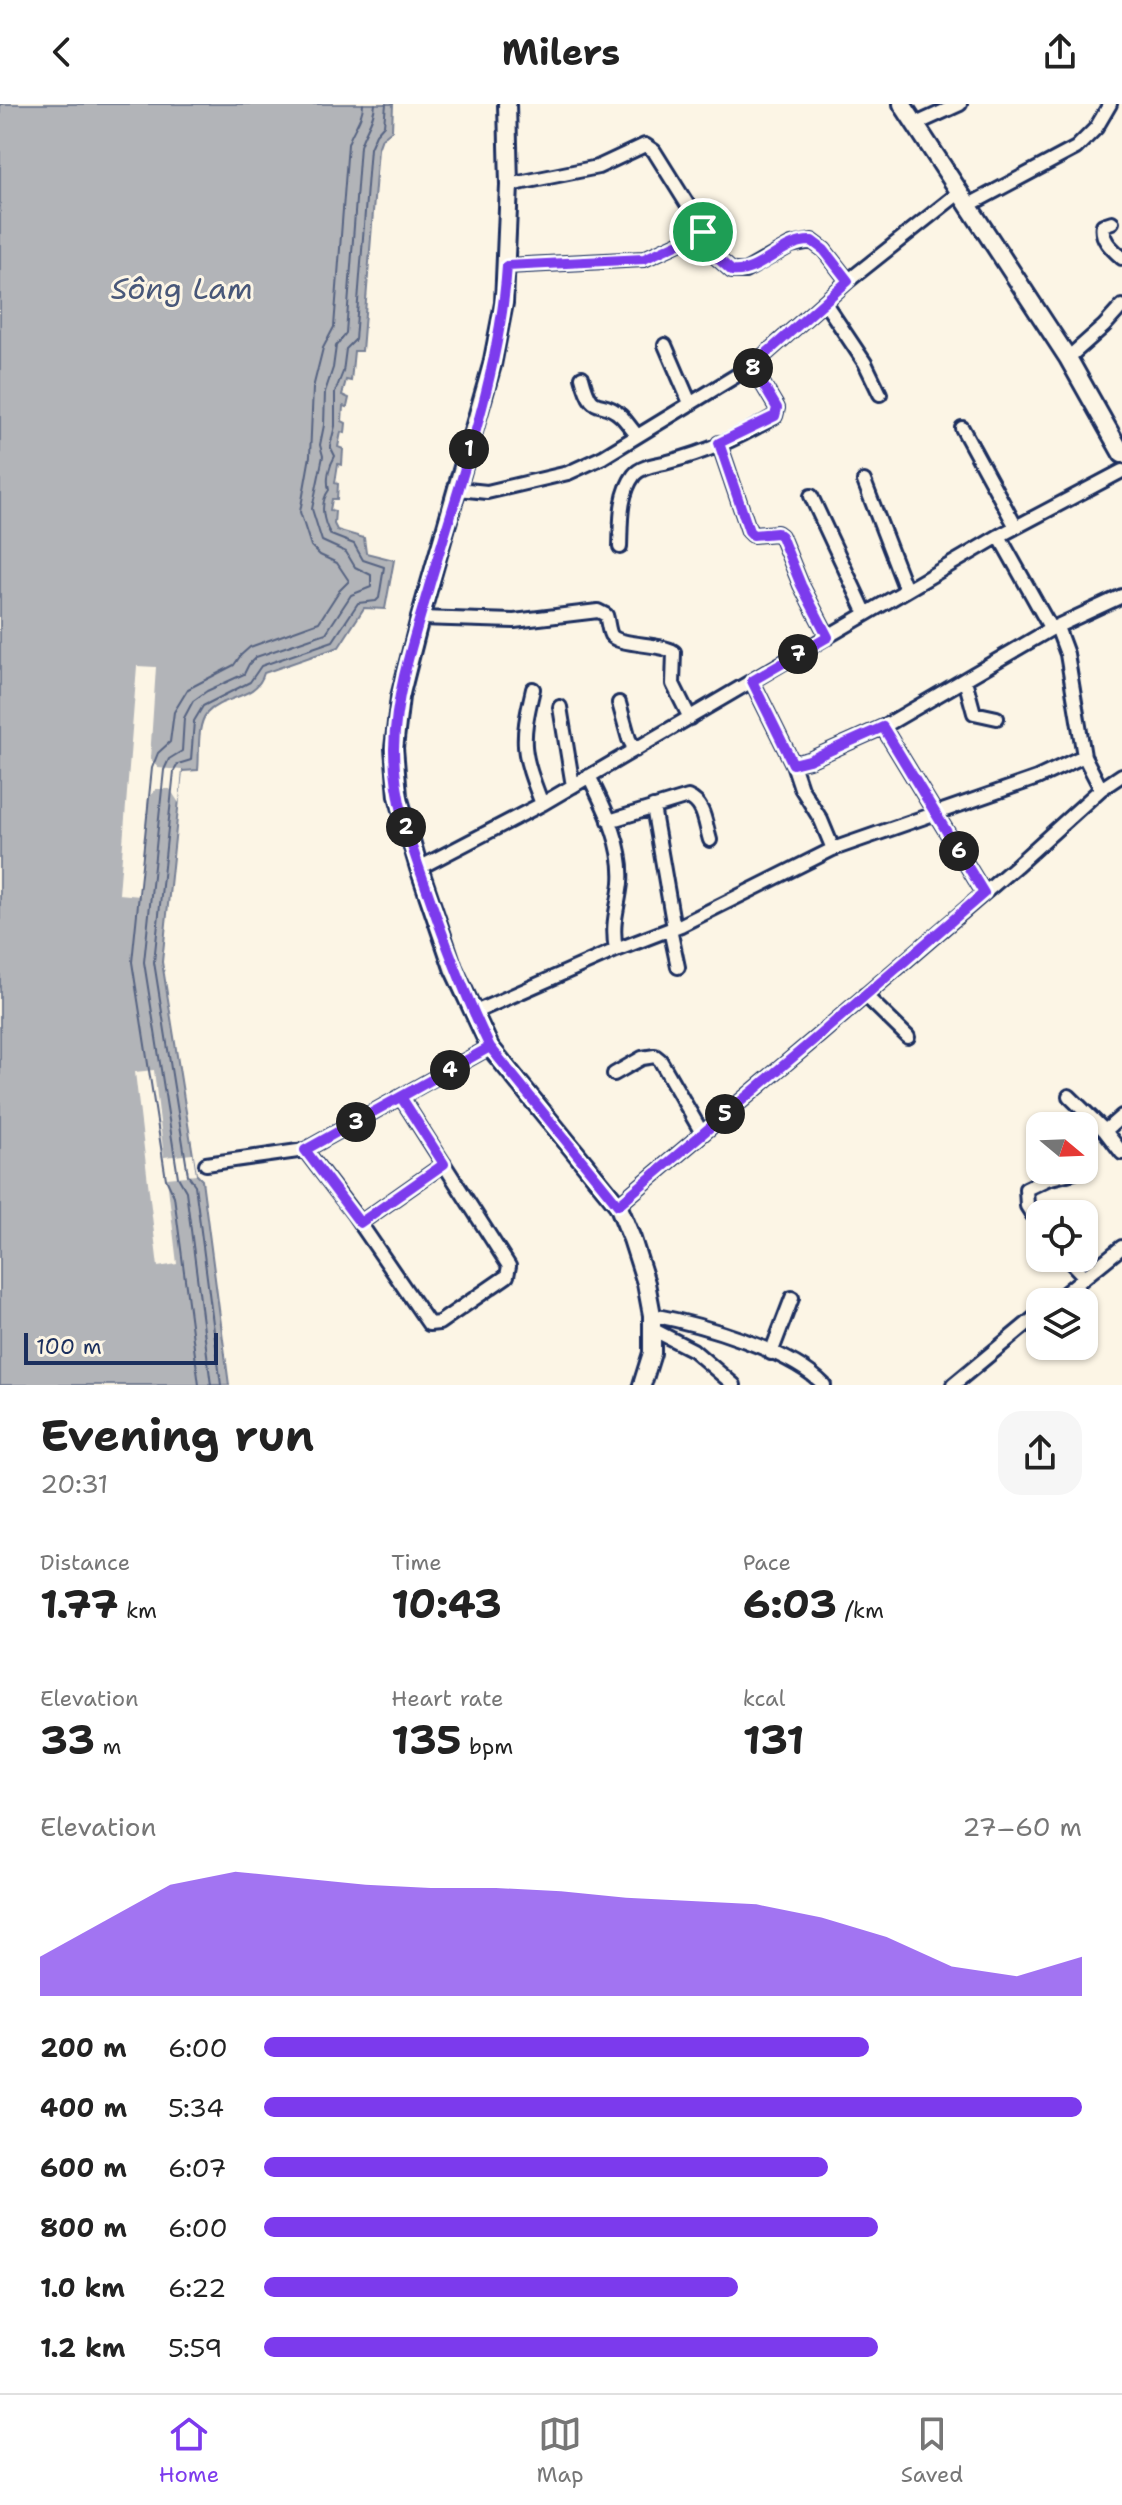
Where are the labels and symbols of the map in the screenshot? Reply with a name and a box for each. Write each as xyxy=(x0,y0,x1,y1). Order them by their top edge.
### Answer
pin xyxy=(669,198,737,266)
water label: Sông Lam xyxy=(111,268,253,309)
pin: 8 xyxy=(733,348,773,388)
pin: 1 xyxy=(449,429,489,469)
pin: 7 xyxy=(778,634,818,674)
pin: 2 xyxy=(386,807,426,847)
pin: 6 xyxy=(939,831,979,871)
pin: 4 xyxy=(430,1050,470,1090)
pin: 5 xyxy=(705,1094,745,1134)
pin: 3 xyxy=(336,1102,376,1142)
north arrow xyxy=(1026,1112,1098,1184)
scale bar xyxy=(24,1329,218,1365)

